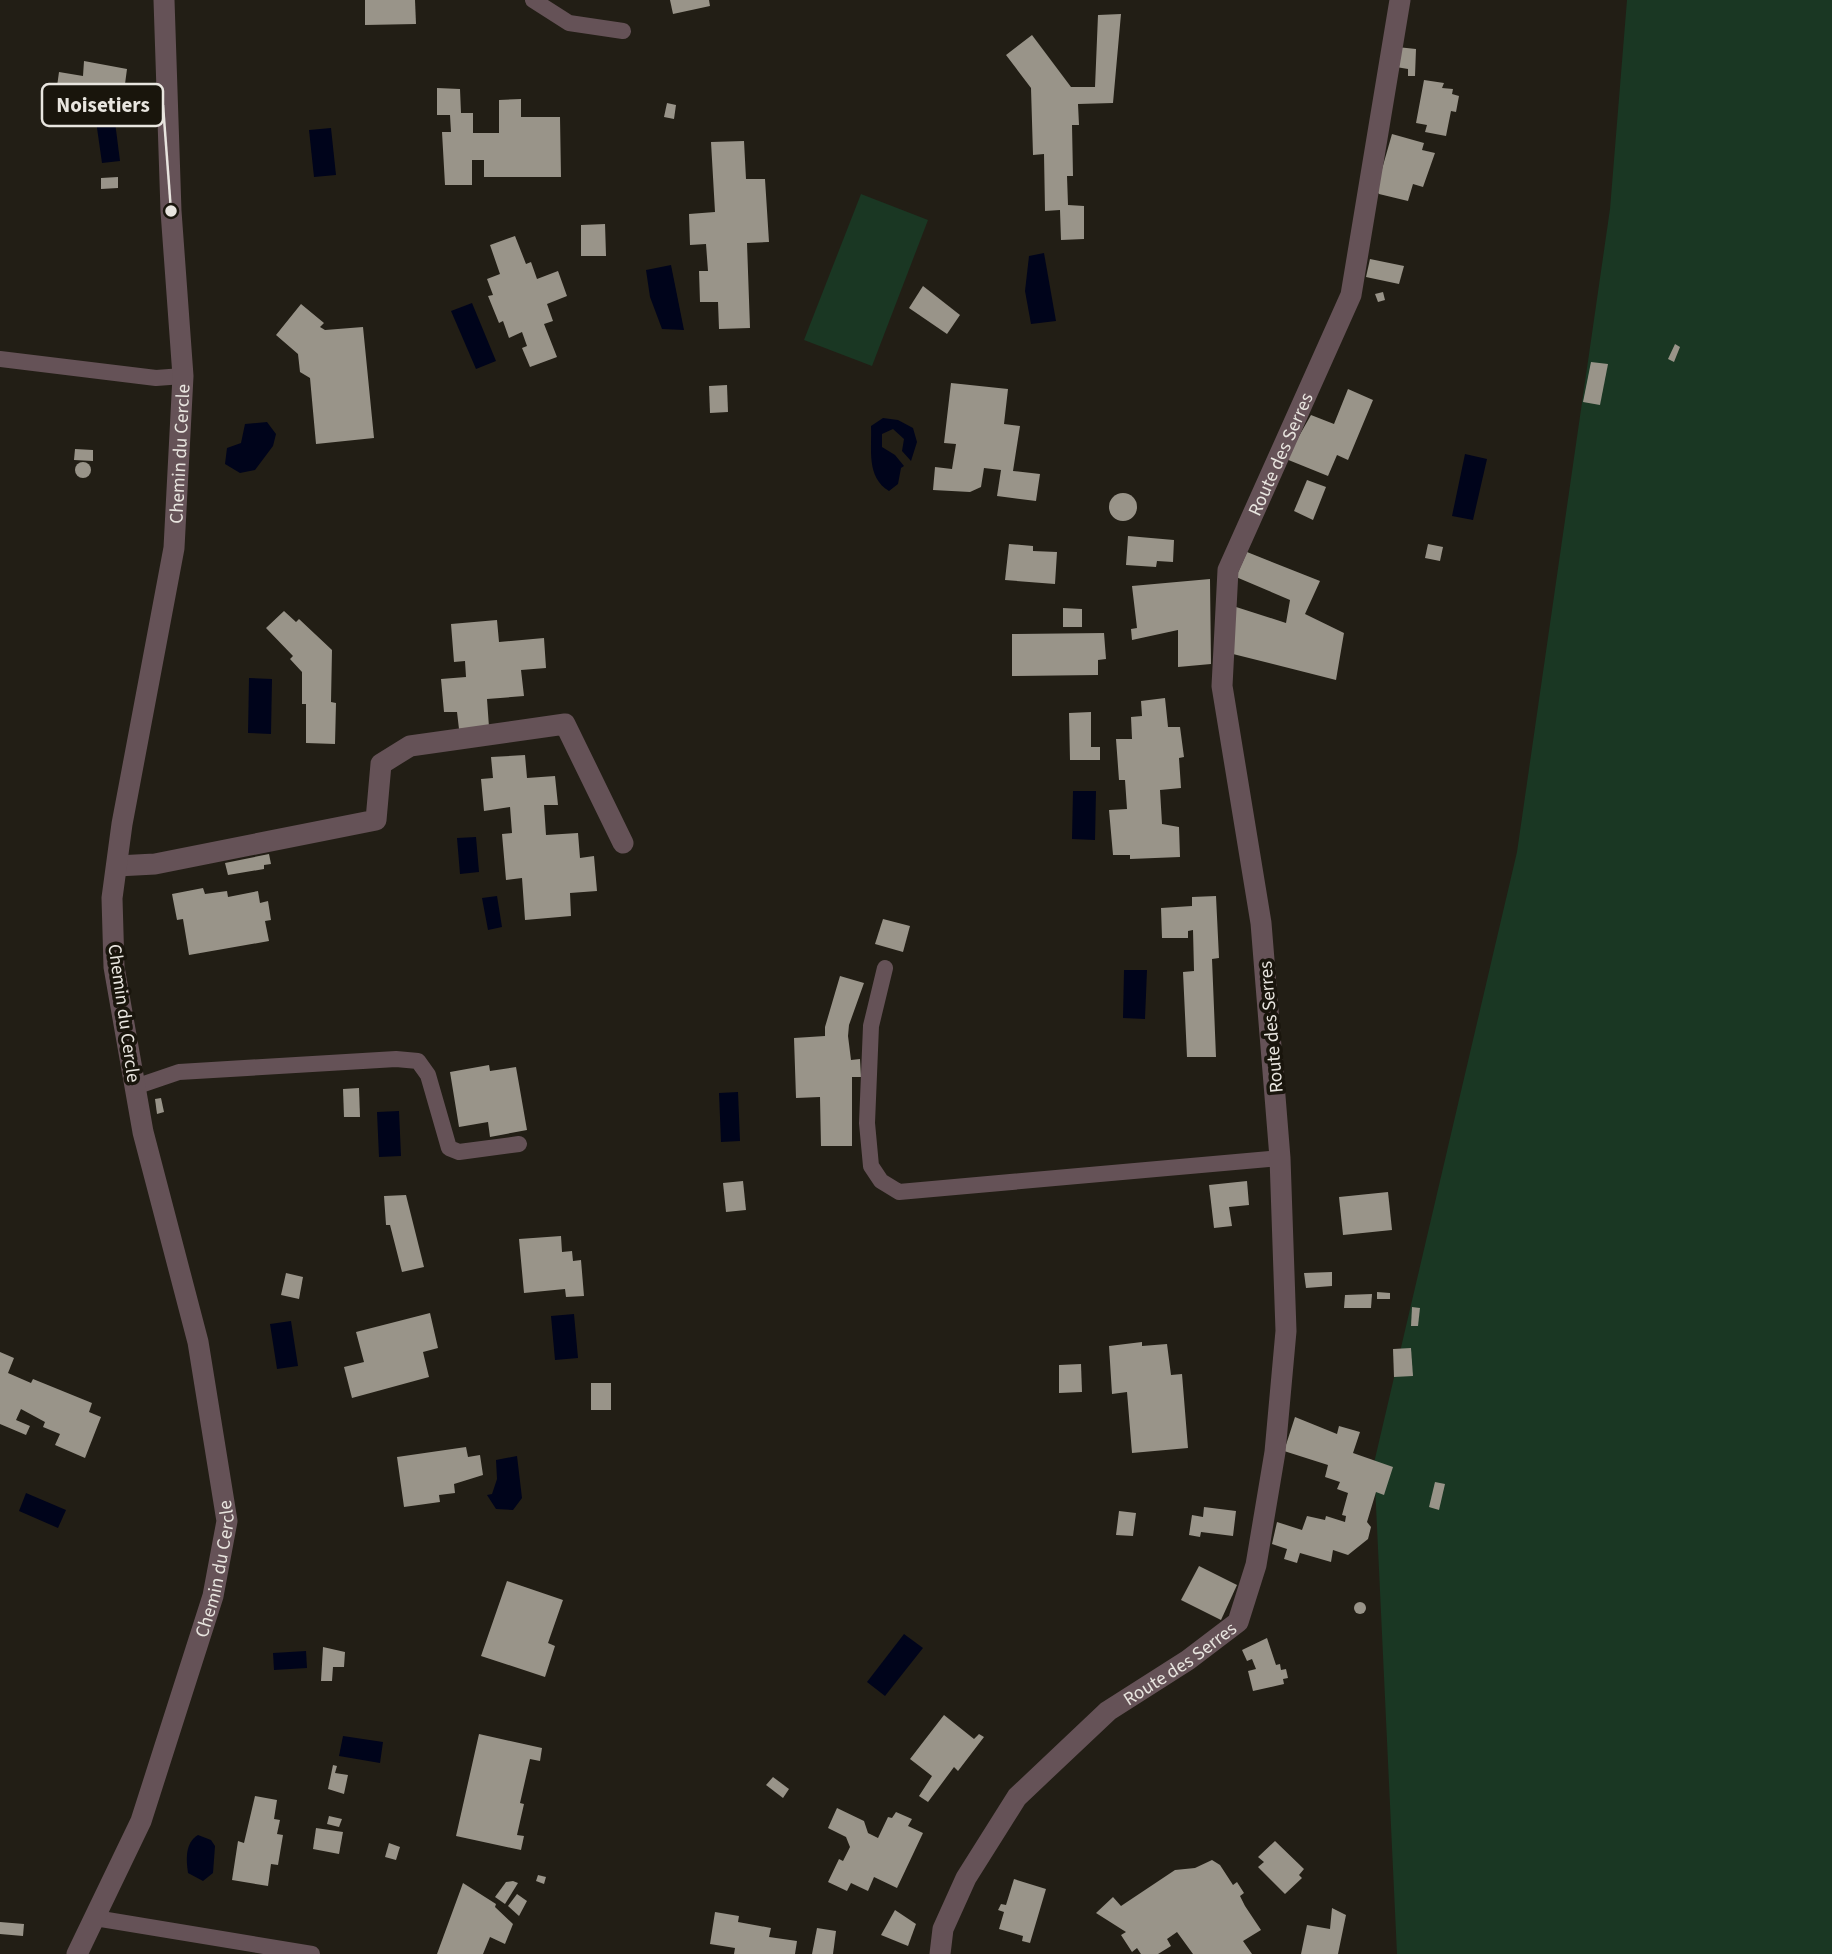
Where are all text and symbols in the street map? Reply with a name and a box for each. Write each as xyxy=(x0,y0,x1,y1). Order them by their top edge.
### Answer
callout: Noisetiers xyxy=(42,84,163,126)
text: Noisetiers xyxy=(56,90,150,120)
street label: Chemin du Cercle xyxy=(163,383,198,524)
street label: Route des Serres xyxy=(1242,388,1321,520)
street label: Chemin du Cercle xyxy=(100,942,147,1084)
street label: Route des Serres xyxy=(1252,960,1291,1094)
street label: Chemin du Cercle xyxy=(189,1498,242,1641)
street label: Route des Serres xyxy=(1118,1616,1243,1713)

